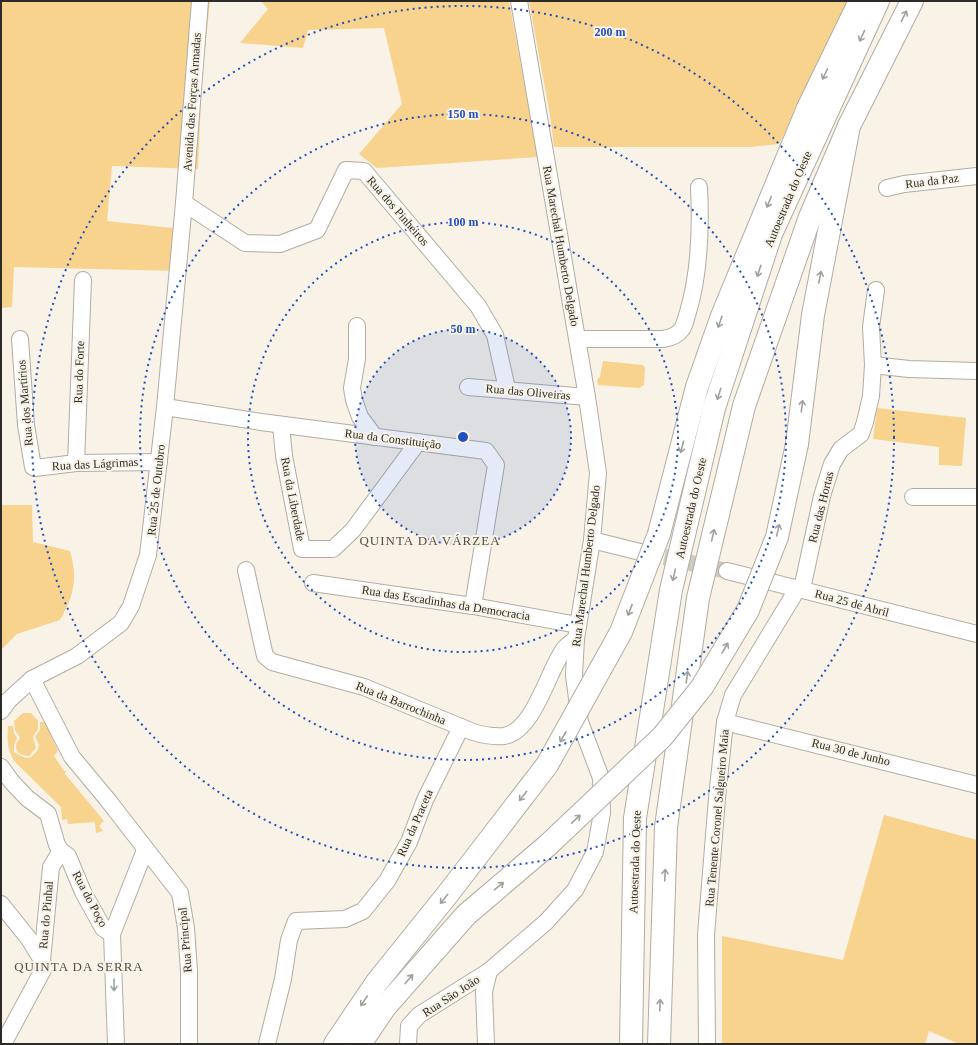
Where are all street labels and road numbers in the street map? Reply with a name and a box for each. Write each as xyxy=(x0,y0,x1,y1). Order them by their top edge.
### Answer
street label: Avenida das Forças Armadas xyxy=(180,32,204,172)
street label: Autoestrada do Oeste xyxy=(761,149,815,249)
street label: Rua Marechal Humberto Delgado xyxy=(540,165,582,327)
street label: Rua da Paz xyxy=(904,171,960,191)
street label: Rua dos Pinheiros xyxy=(364,173,432,249)
street label: Rua do Forte xyxy=(71,340,87,404)
street label: Rua dos Martírios xyxy=(14,359,36,447)
street label: Rua das Oliveiras xyxy=(485,381,571,403)
street label: Rua da Constituição xyxy=(344,426,442,452)
street label: Rua 25 de Outubro xyxy=(144,444,168,536)
street label: Rua das Lágrimas xyxy=(51,455,139,473)
street label: Rua da Liberdade xyxy=(278,456,308,542)
street label: Autoestrada do Oeste xyxy=(673,456,709,560)
street label: Rua das Hortas xyxy=(805,469,837,544)
street label: Rua Marechal Humberto Delgado xyxy=(569,484,603,648)
street label: Rua das Escadinhas da Democracia xyxy=(361,583,532,623)
street label: Rua 25 de Abril xyxy=(813,586,891,620)
street label: Rua da Barrochinha xyxy=(354,679,449,728)
street label: Rua Tenente Coronel Salgueiro Maia xyxy=(702,728,732,907)
street label: Rua 30 de Junho xyxy=(810,735,892,769)
street label: Rua da Praceta xyxy=(394,787,436,859)
street label: Autoestrada do Oeste xyxy=(626,810,644,914)
street label: Rua do Poço xyxy=(69,869,111,929)
street label: Rua do Pinhal xyxy=(36,880,56,949)
street label: Rua Principal xyxy=(175,906,195,973)
street label: Rua São João xyxy=(420,972,482,1020)

